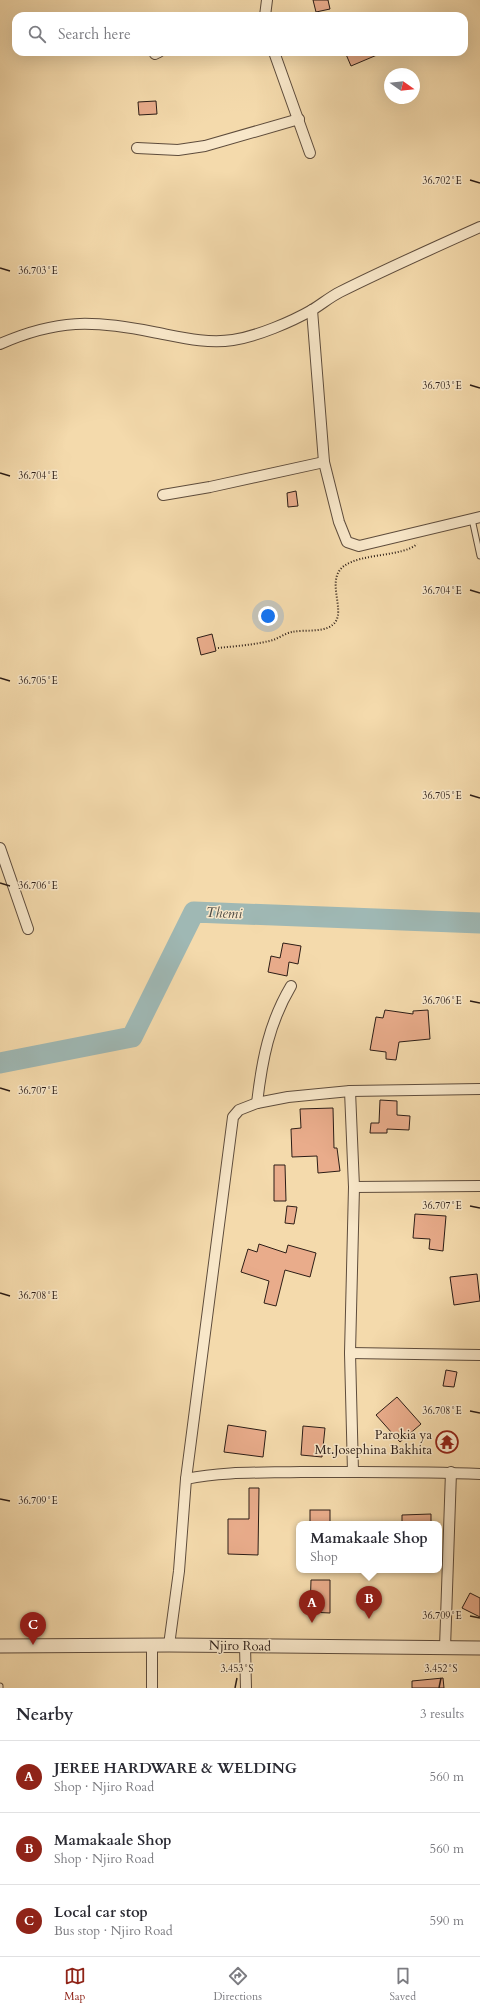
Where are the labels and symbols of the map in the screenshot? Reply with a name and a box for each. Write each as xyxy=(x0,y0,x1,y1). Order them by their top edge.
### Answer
north arrow xyxy=(384,68,420,104)
text: 36.702°E xyxy=(422,174,462,188)
text: 36.703°E xyxy=(18,264,58,278)
text: 36.703°E xyxy=(422,379,462,393)
text: 36.704°E xyxy=(18,469,58,483)
text: 36.704°E xyxy=(422,584,462,598)
your location xyxy=(258,606,278,626)
text: 36.705°E xyxy=(18,674,58,688)
text: 36.705°E xyxy=(422,789,462,803)
text: 36.706°E xyxy=(18,879,58,893)
water label: Themi xyxy=(206,903,243,923)
text: 36.706°E xyxy=(422,994,462,1008)
text: 36.707°E xyxy=(18,1084,58,1098)
text: 36.707°E xyxy=(422,1199,462,1213)
text: 36.708°E xyxy=(18,1289,58,1303)
text: 36.708°E xyxy=(422,1404,462,1418)
place label: Parokia ya Mt.Josephina Bakhita xyxy=(315,1426,432,1459)
temple icon: Parokia ya Mt.Josephina Bakhita xyxy=(434,1429,460,1455)
text: 36.709°E xyxy=(18,1494,58,1508)
pin: B xyxy=(356,1586,382,1619)
pin: A xyxy=(299,1590,325,1623)
text: 36.709°E xyxy=(422,1609,462,1623)
pin: C xyxy=(20,1612,46,1645)
street label: Njiro Road xyxy=(209,1636,271,1656)
text: 3.453°S xyxy=(220,1662,254,1676)
text: 3.452°S xyxy=(424,1662,458,1676)

